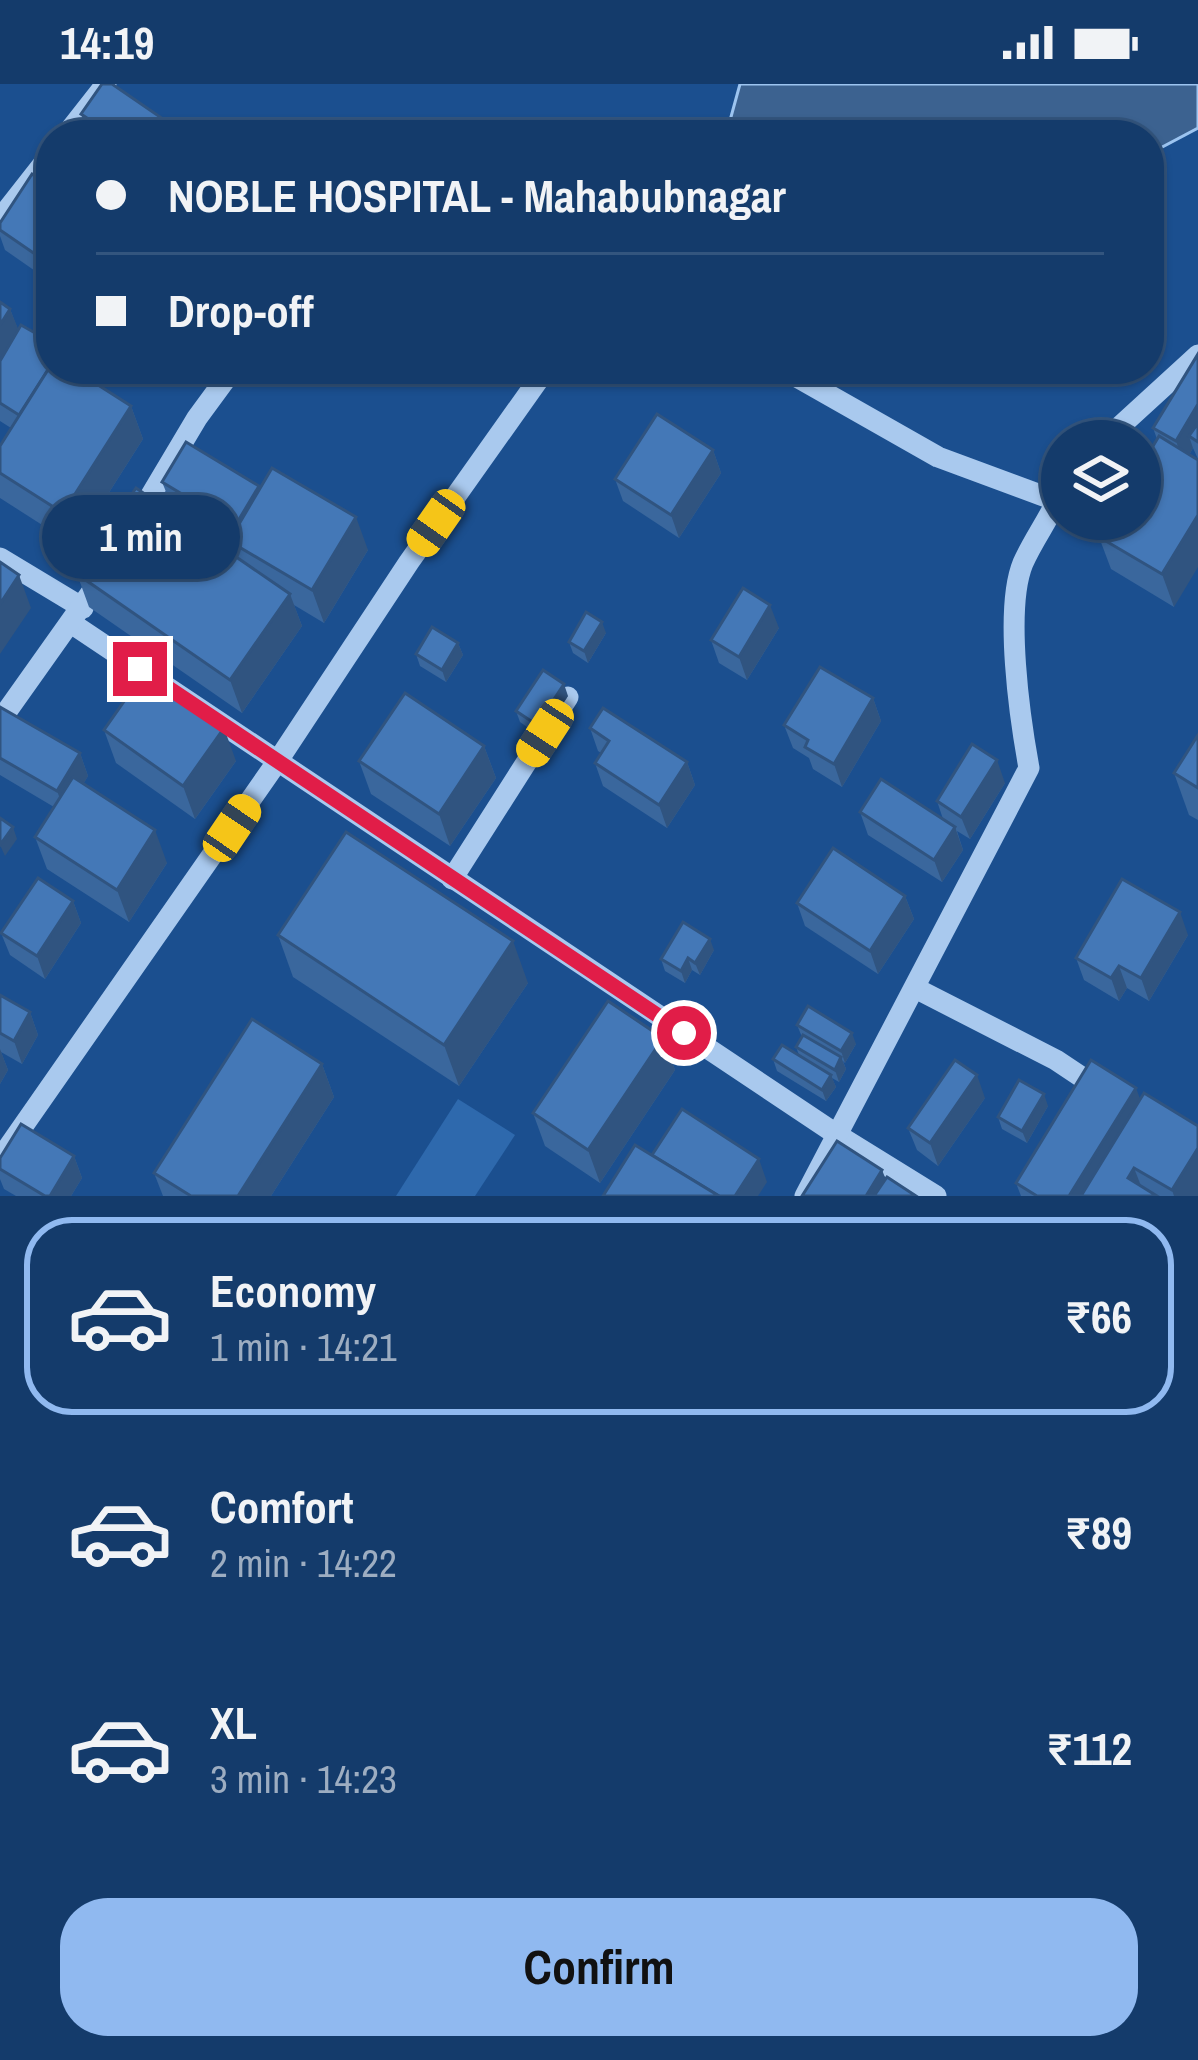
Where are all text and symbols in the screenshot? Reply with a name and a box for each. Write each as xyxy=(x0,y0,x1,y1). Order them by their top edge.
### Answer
text: 14:19 xyxy=(60,12,154,73)
text: NOBLE HOSPITAL - Mahabubnagar xyxy=(168,165,786,226)
text: Drop-off xyxy=(168,280,314,341)
map controls xyxy=(1041,420,1161,540)
button: layers xyxy=(1041,420,1161,540)
car xyxy=(401,483,471,563)
callout: 1 min xyxy=(41,495,239,579)
text: 1 min xyxy=(99,511,183,563)
route end xyxy=(113,642,167,696)
car xyxy=(510,693,580,773)
car xyxy=(197,788,267,868)
route start xyxy=(657,1006,711,1060)
text: Economy xyxy=(210,1260,376,1321)
icon: car xyxy=(66,1262,174,1370)
text: ₹66 xyxy=(1065,1286,1132,1347)
text: 1 min · 14:21 xyxy=(210,1321,397,1373)
text: Comfort xyxy=(210,1476,353,1537)
icon: car xyxy=(66,1478,174,1586)
text: ₹89 xyxy=(1065,1502,1132,1563)
text: 2 min · 14:22 xyxy=(210,1537,397,1589)
text: XL xyxy=(210,1692,257,1753)
icon: car xyxy=(66,1694,174,1802)
text: ₹112 xyxy=(1046,1718,1132,1779)
text: 3 min · 14:23 xyxy=(210,1753,397,1805)
button: Confirm xyxy=(60,1898,1138,2036)

